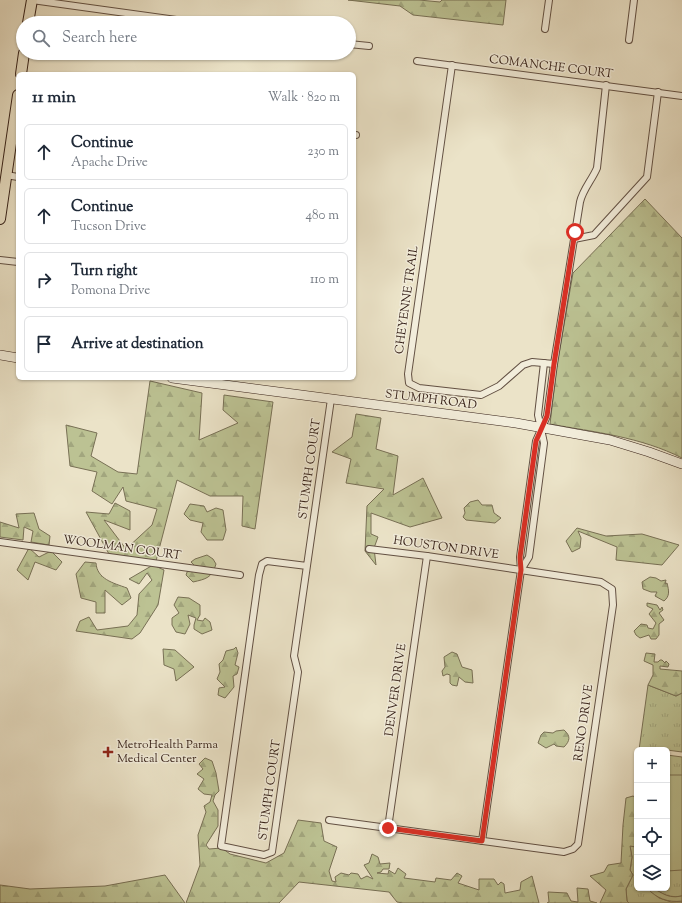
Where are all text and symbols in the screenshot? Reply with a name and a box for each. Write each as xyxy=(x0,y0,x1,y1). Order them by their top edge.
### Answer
search box xyxy=(16,16,356,60)
icon: search xyxy=(30,27,52,49)
text: Search here xyxy=(62,28,137,49)
street label: COMANCHE COURT xyxy=(488,50,615,84)
text: 11 min xyxy=(32,86,76,110)
text: Walk · 820 m xyxy=(268,89,340,107)
text: Continue xyxy=(71,133,133,154)
icon: ahead xyxy=(33,141,55,163)
text: 230 m xyxy=(307,143,339,161)
text: Apache Drive xyxy=(71,154,148,172)
text: Continue xyxy=(71,197,133,218)
icon: ahead xyxy=(33,205,55,227)
text: 480 m xyxy=(306,207,339,225)
text: Tucson Drive xyxy=(71,218,146,236)
route start xyxy=(566,223,584,241)
street label: CHEYENNE TRAIL xyxy=(390,245,424,355)
text: Turn right xyxy=(71,261,137,282)
icon: right xyxy=(33,269,55,291)
text: 110 m xyxy=(310,271,339,289)
text: Pomona Drive xyxy=(71,282,150,300)
icon: arrive xyxy=(33,333,55,355)
text: Arrive at destination xyxy=(71,334,204,355)
street label: STUMPH ROAD xyxy=(384,385,478,415)
street label: STUMPH COURT xyxy=(294,417,326,520)
street label: WOOLMAN COURT xyxy=(62,531,183,565)
street label: HOUSTON DRIVE xyxy=(392,532,501,564)
street label: DENVER DRIVE xyxy=(381,642,412,738)
street label: RENO DRIVE xyxy=(570,683,598,762)
place label: MetroHealth Parma Medical Center xyxy=(117,736,218,768)
street label: STUMPH COURT xyxy=(254,738,286,841)
marker: MetroHealth Parma Medical Center xyxy=(102,746,114,758)
map controls xyxy=(634,747,670,891)
button: + xyxy=(634,747,670,783)
button: − xyxy=(634,783,670,819)
route end xyxy=(379,819,397,837)
button: locate xyxy=(634,819,670,855)
button: layers xyxy=(634,855,670,891)

